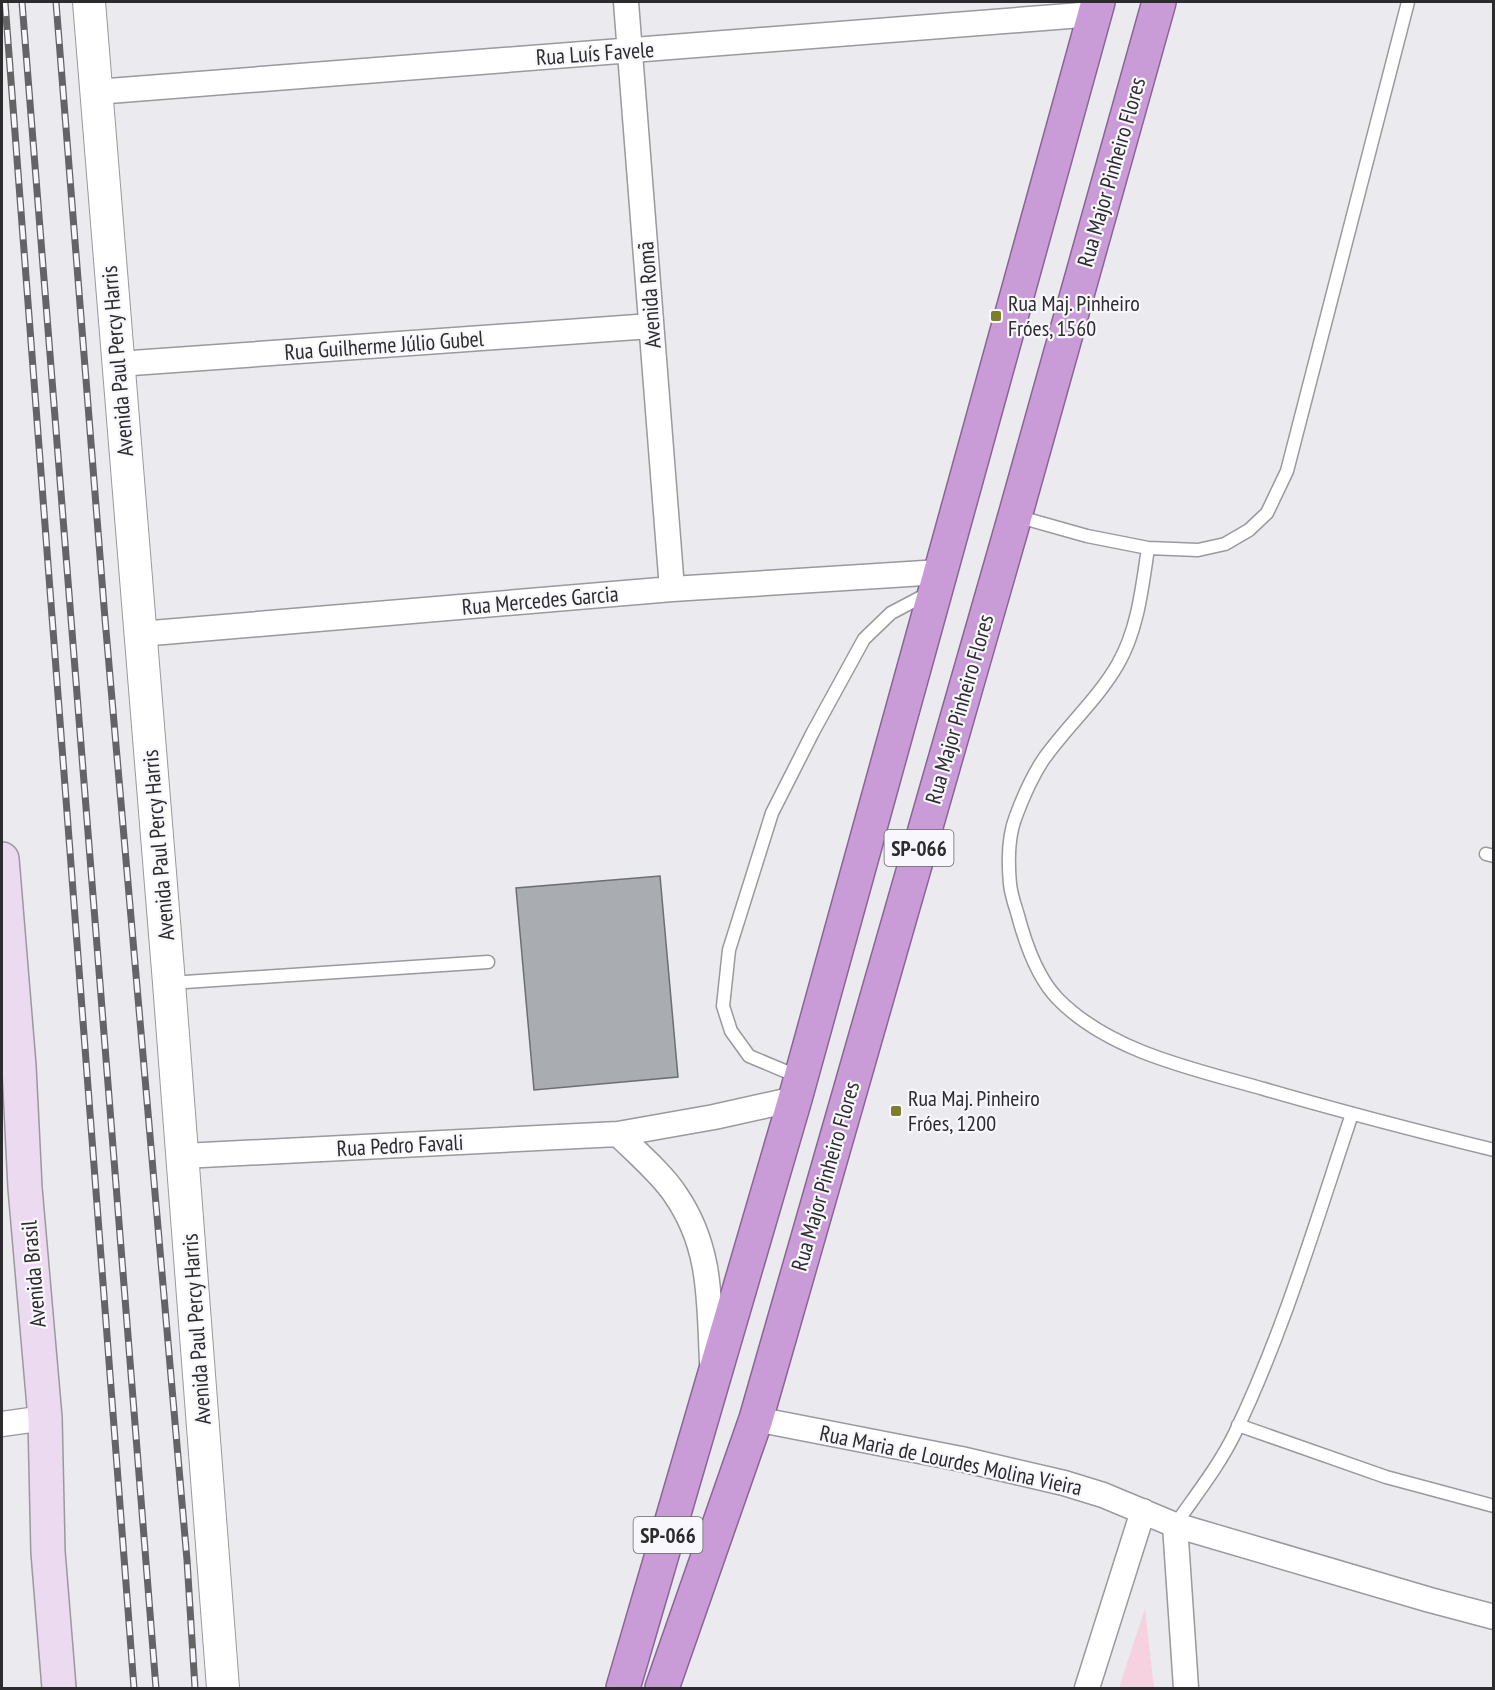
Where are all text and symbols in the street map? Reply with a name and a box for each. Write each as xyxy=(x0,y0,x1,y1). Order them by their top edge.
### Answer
street label: Rua Luís Favele xyxy=(535,35,655,71)
street label: Rua Major Pinheiro Flores xyxy=(1071,74,1151,270)
street label: Avenida Romã xyxy=(631,241,667,349)
street label: Avenida Paul Percy Harris xyxy=(95,264,139,458)
place label: Rua Maj. Pinheiro Fróes, 1560 xyxy=(1008,289,1140,342)
marker: Rua Maj. Pinheiro Fróes, 1560 xyxy=(989,309,1003,323)
street label: Rua Guilherme Júlio Gubel xyxy=(283,324,485,366)
street label: Rua Mercedes Garcia xyxy=(461,579,619,621)
street label: Rua Major Pinheiro Flores xyxy=(919,611,999,807)
street label: Avenida Paul Percy Harris xyxy=(136,748,180,942)
road number: SP-066 xyxy=(884,830,954,866)
street label: Rua Major Pinheiro Flores xyxy=(785,1078,865,1274)
place label: Rua Maj. Pinheiro Fróes, 1200 xyxy=(908,1084,1040,1137)
marker: Rua Maj. Pinheiro Fróes, 1200 xyxy=(889,1104,903,1118)
street label: Rua Pedro Favali xyxy=(336,1128,464,1162)
street label: Avenida Brasil xyxy=(14,1218,52,1329)
street label: Avenida Paul Percy Harris xyxy=(175,1233,217,1425)
street label: Rua Maria de Lourdes Molina Vieira xyxy=(817,1418,1085,1502)
road number: SP-066 xyxy=(634,1517,702,1553)

